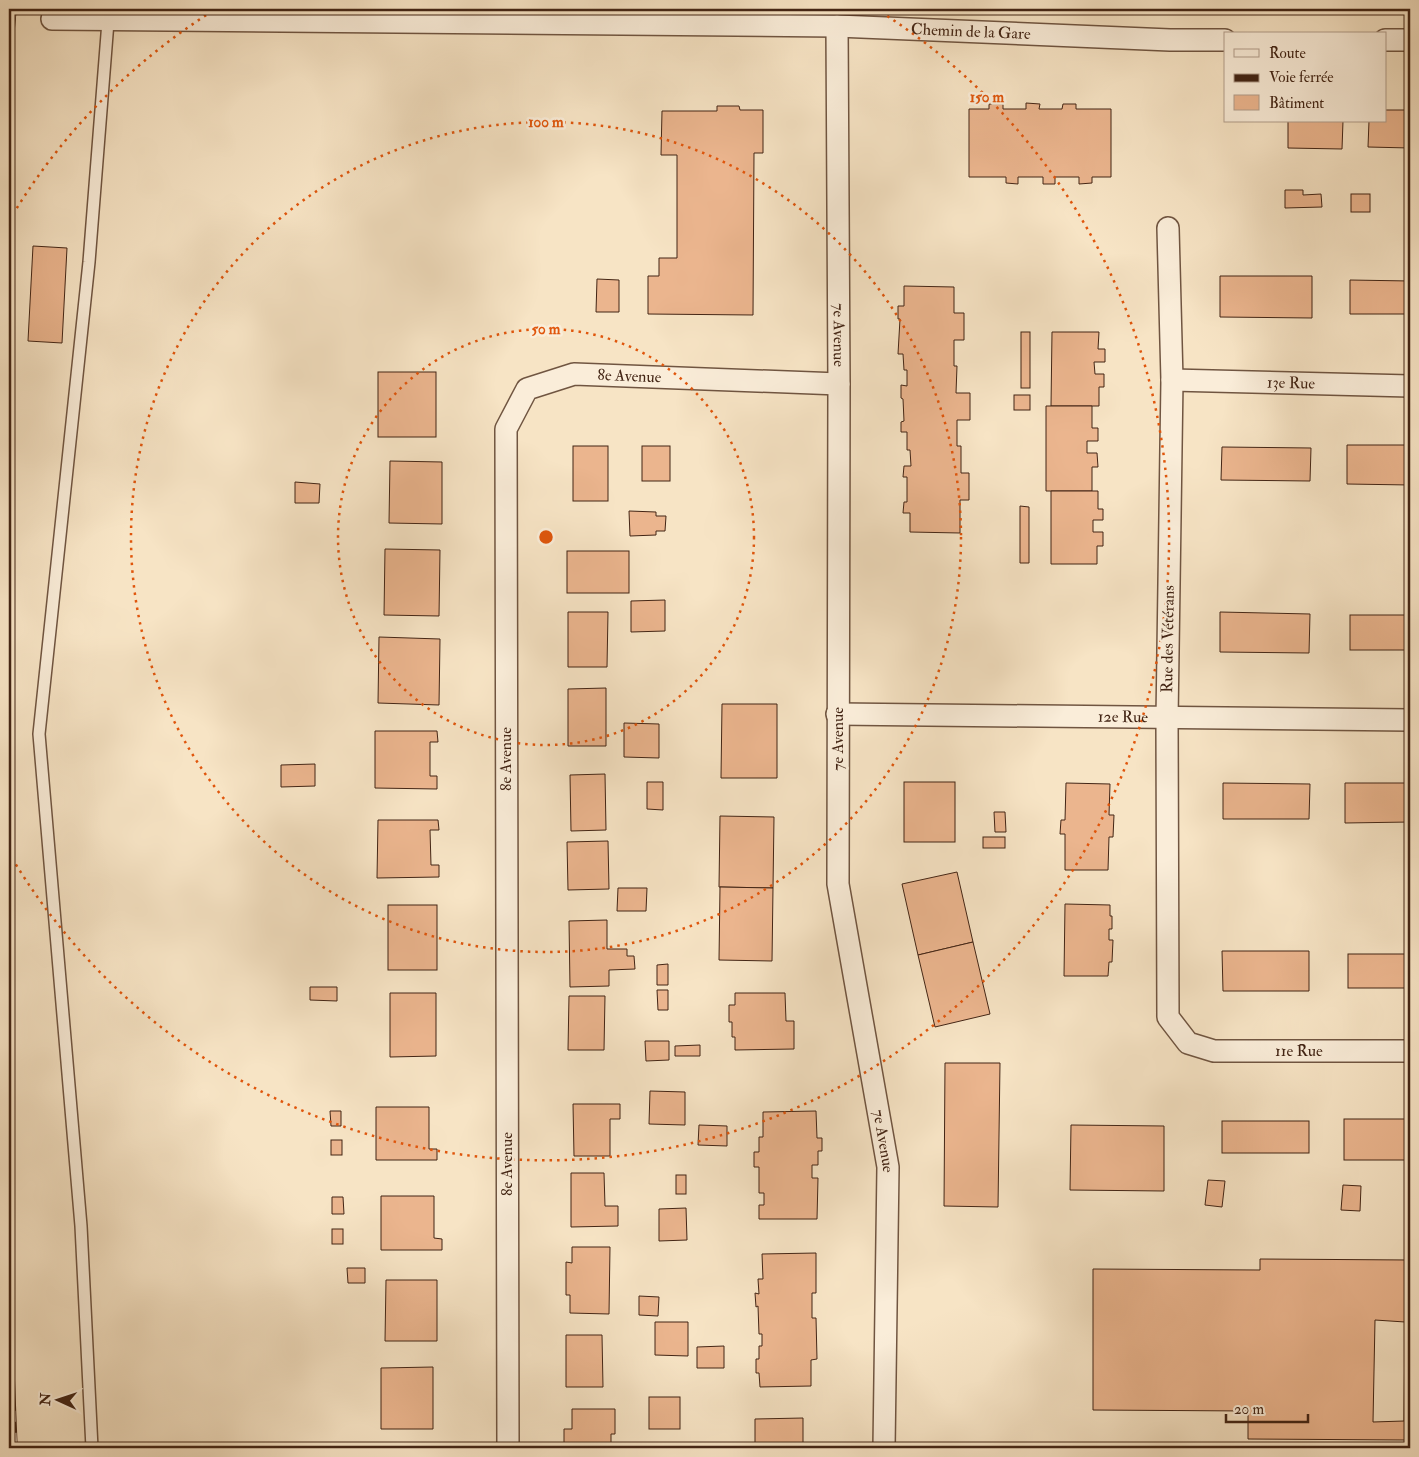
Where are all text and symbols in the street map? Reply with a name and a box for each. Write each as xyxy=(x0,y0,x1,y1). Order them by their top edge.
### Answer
street label: Chemin de la Gare xyxy=(911,19,1031,44)
legend xyxy=(1224,32,1386,122)
text: Route xyxy=(1269,44,1306,63)
text: Voie ferrée xyxy=(1269,68,1334,87)
text: 150 m xyxy=(970,88,1004,107)
text: Bâtiment xyxy=(1269,94,1324,113)
text: 100 m xyxy=(528,113,564,132)
street label: 7e Avenue xyxy=(829,303,849,367)
text: 50 m xyxy=(532,320,561,339)
street label: 8e Avenue xyxy=(597,365,662,387)
street label: 13e Rue xyxy=(1267,372,1316,394)
centre of rings xyxy=(537,528,555,546)
street label: Rue des Vétérans xyxy=(1157,585,1179,693)
street label: 7e Avenue xyxy=(828,707,848,771)
street label: 12e Rue xyxy=(1098,707,1148,727)
street label: 8e Avenue xyxy=(496,727,516,791)
street label: 11e Rue xyxy=(1275,1041,1323,1061)
street label: 7e Avenue xyxy=(868,1108,898,1173)
street label: 8e Avenue xyxy=(497,1132,517,1196)
north arrow xyxy=(32,1374,82,1424)
text: N xyxy=(37,1392,54,1407)
scale bar xyxy=(1226,1392,1309,1424)
text: 20 m xyxy=(1234,1400,1264,1419)

